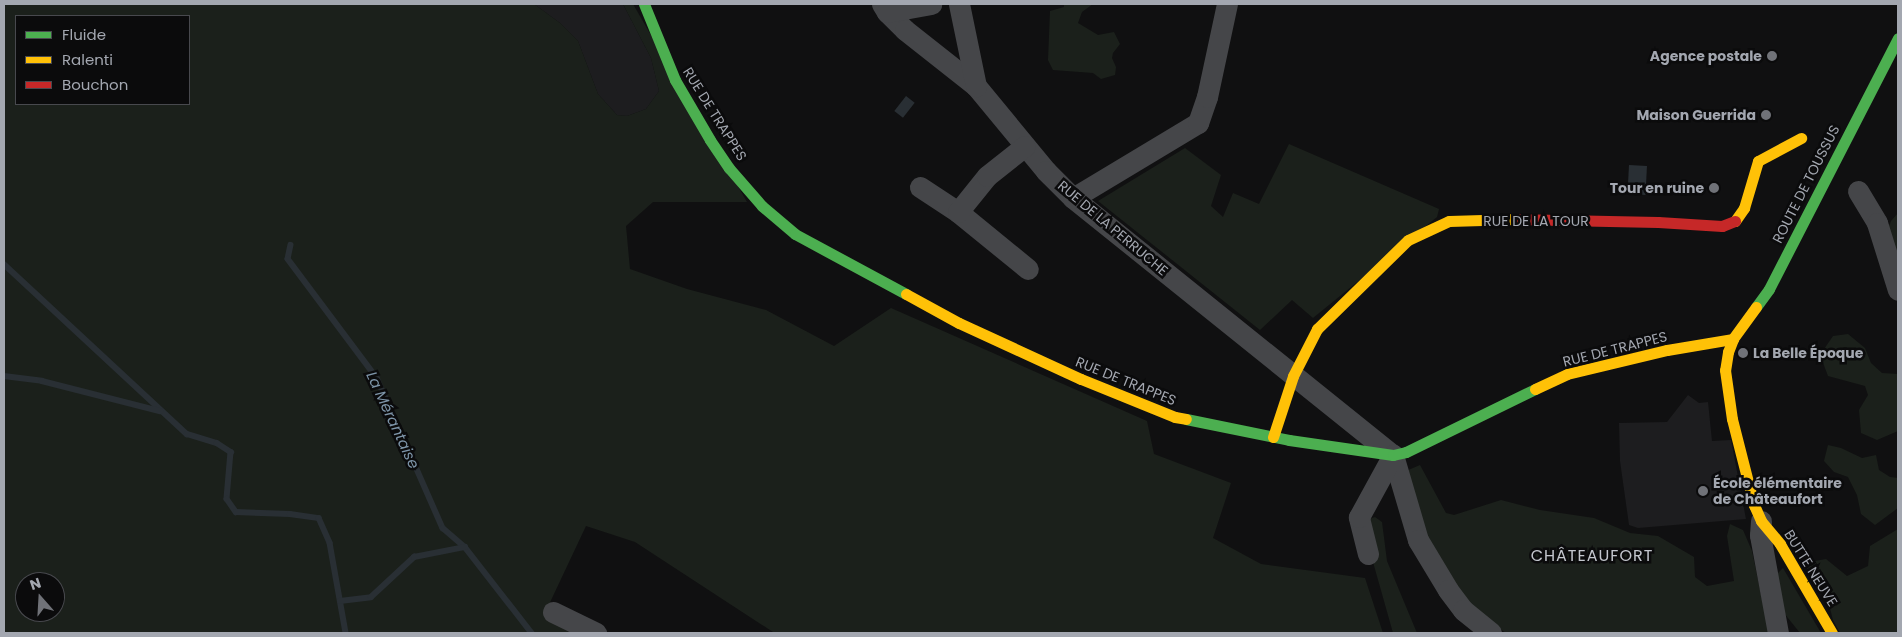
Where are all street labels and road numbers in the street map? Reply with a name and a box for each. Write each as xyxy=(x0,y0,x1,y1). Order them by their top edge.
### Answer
street label: RUE DE TRAPPES xyxy=(680,64,750,164)
street label: ROUTE DE TOUSSUS xyxy=(1769,122,1843,246)
street label: RUE DE LA PERRUCHE xyxy=(1055,177,1171,279)
street label: RUE DE LA TOUR xyxy=(1483,213,1589,229)
street label: RUE DE TRAPPES xyxy=(1561,328,1669,370)
street label: RUE DE TRAPPES xyxy=(1073,353,1179,409)
street label: BUTTE NEUVE xyxy=(1781,527,1841,609)

